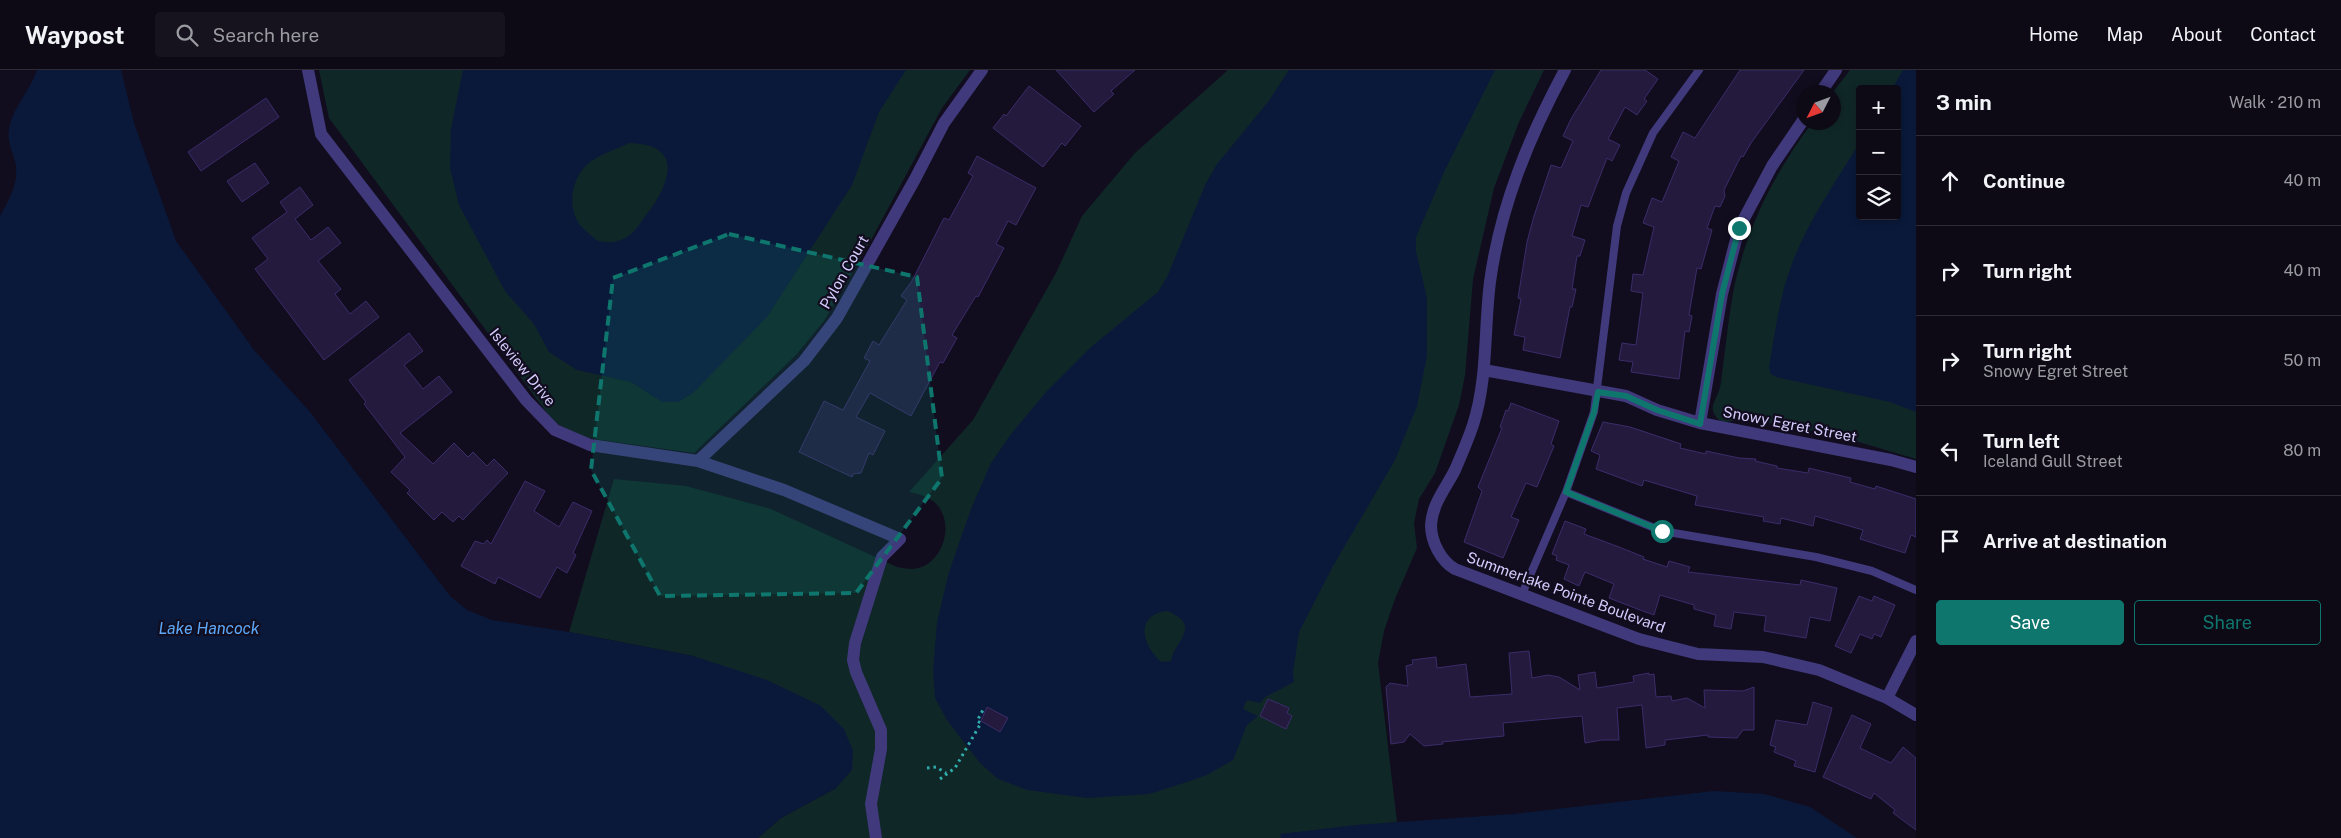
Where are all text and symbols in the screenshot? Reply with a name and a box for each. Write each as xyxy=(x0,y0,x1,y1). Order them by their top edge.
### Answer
search box xyxy=(155,12,505,57)
text: Waypost xyxy=(25,21,125,49)
icon: search xyxy=(173,21,201,49)
text: Search here xyxy=(213,24,319,46)
text: Home xyxy=(2029,24,2079,45)
text: Map xyxy=(2107,24,2143,45)
text: About xyxy=(2171,24,2222,45)
text: Contact xyxy=(2250,24,2316,45)
north arrow xyxy=(1796,85,1841,130)
map controls xyxy=(1856,85,1901,220)
button: + xyxy=(1856,85,1901,130)
text: 3 min xyxy=(1936,90,1992,115)
text: Walk · 210 m xyxy=(2229,93,2321,112)
button: − xyxy=(1856,130,1901,175)
icon: ahead xyxy=(1936,167,1964,195)
text: Continue xyxy=(1983,170,2065,192)
text: 40 m xyxy=(2283,171,2321,190)
button: layers xyxy=(1856,175,1901,220)
route end xyxy=(1728,217,1751,240)
street label: Pylon Court xyxy=(816,232,872,312)
icon: right xyxy=(1936,257,1964,285)
text: Turn right xyxy=(1983,260,2072,282)
text: 40 m xyxy=(2283,261,2321,280)
street label: Isleview Drive xyxy=(486,325,560,409)
text: Turn right xyxy=(1983,340,2072,362)
icon: right xyxy=(1936,347,1964,375)
text: 50 m xyxy=(2283,351,2321,370)
text: Snowy Egret Street xyxy=(1983,362,2128,381)
street label: Snowy Egret Street xyxy=(1722,403,1859,445)
text: Turn left xyxy=(1983,430,2060,452)
icon: left xyxy=(1936,437,1964,465)
text: 80 m xyxy=(2283,441,2321,460)
text: Iceland Gull Street xyxy=(1983,452,2123,471)
route start xyxy=(1651,520,1674,543)
icon: arrive xyxy=(1936,527,1964,555)
text: Arrive at destination xyxy=(1983,530,2167,552)
street label: Summerlake Pointe Boulevard xyxy=(1464,548,1668,636)
button: Save xyxy=(1936,600,2124,645)
button: Share xyxy=(2134,600,2321,645)
water label: Lake Hancock xyxy=(158,619,260,638)

